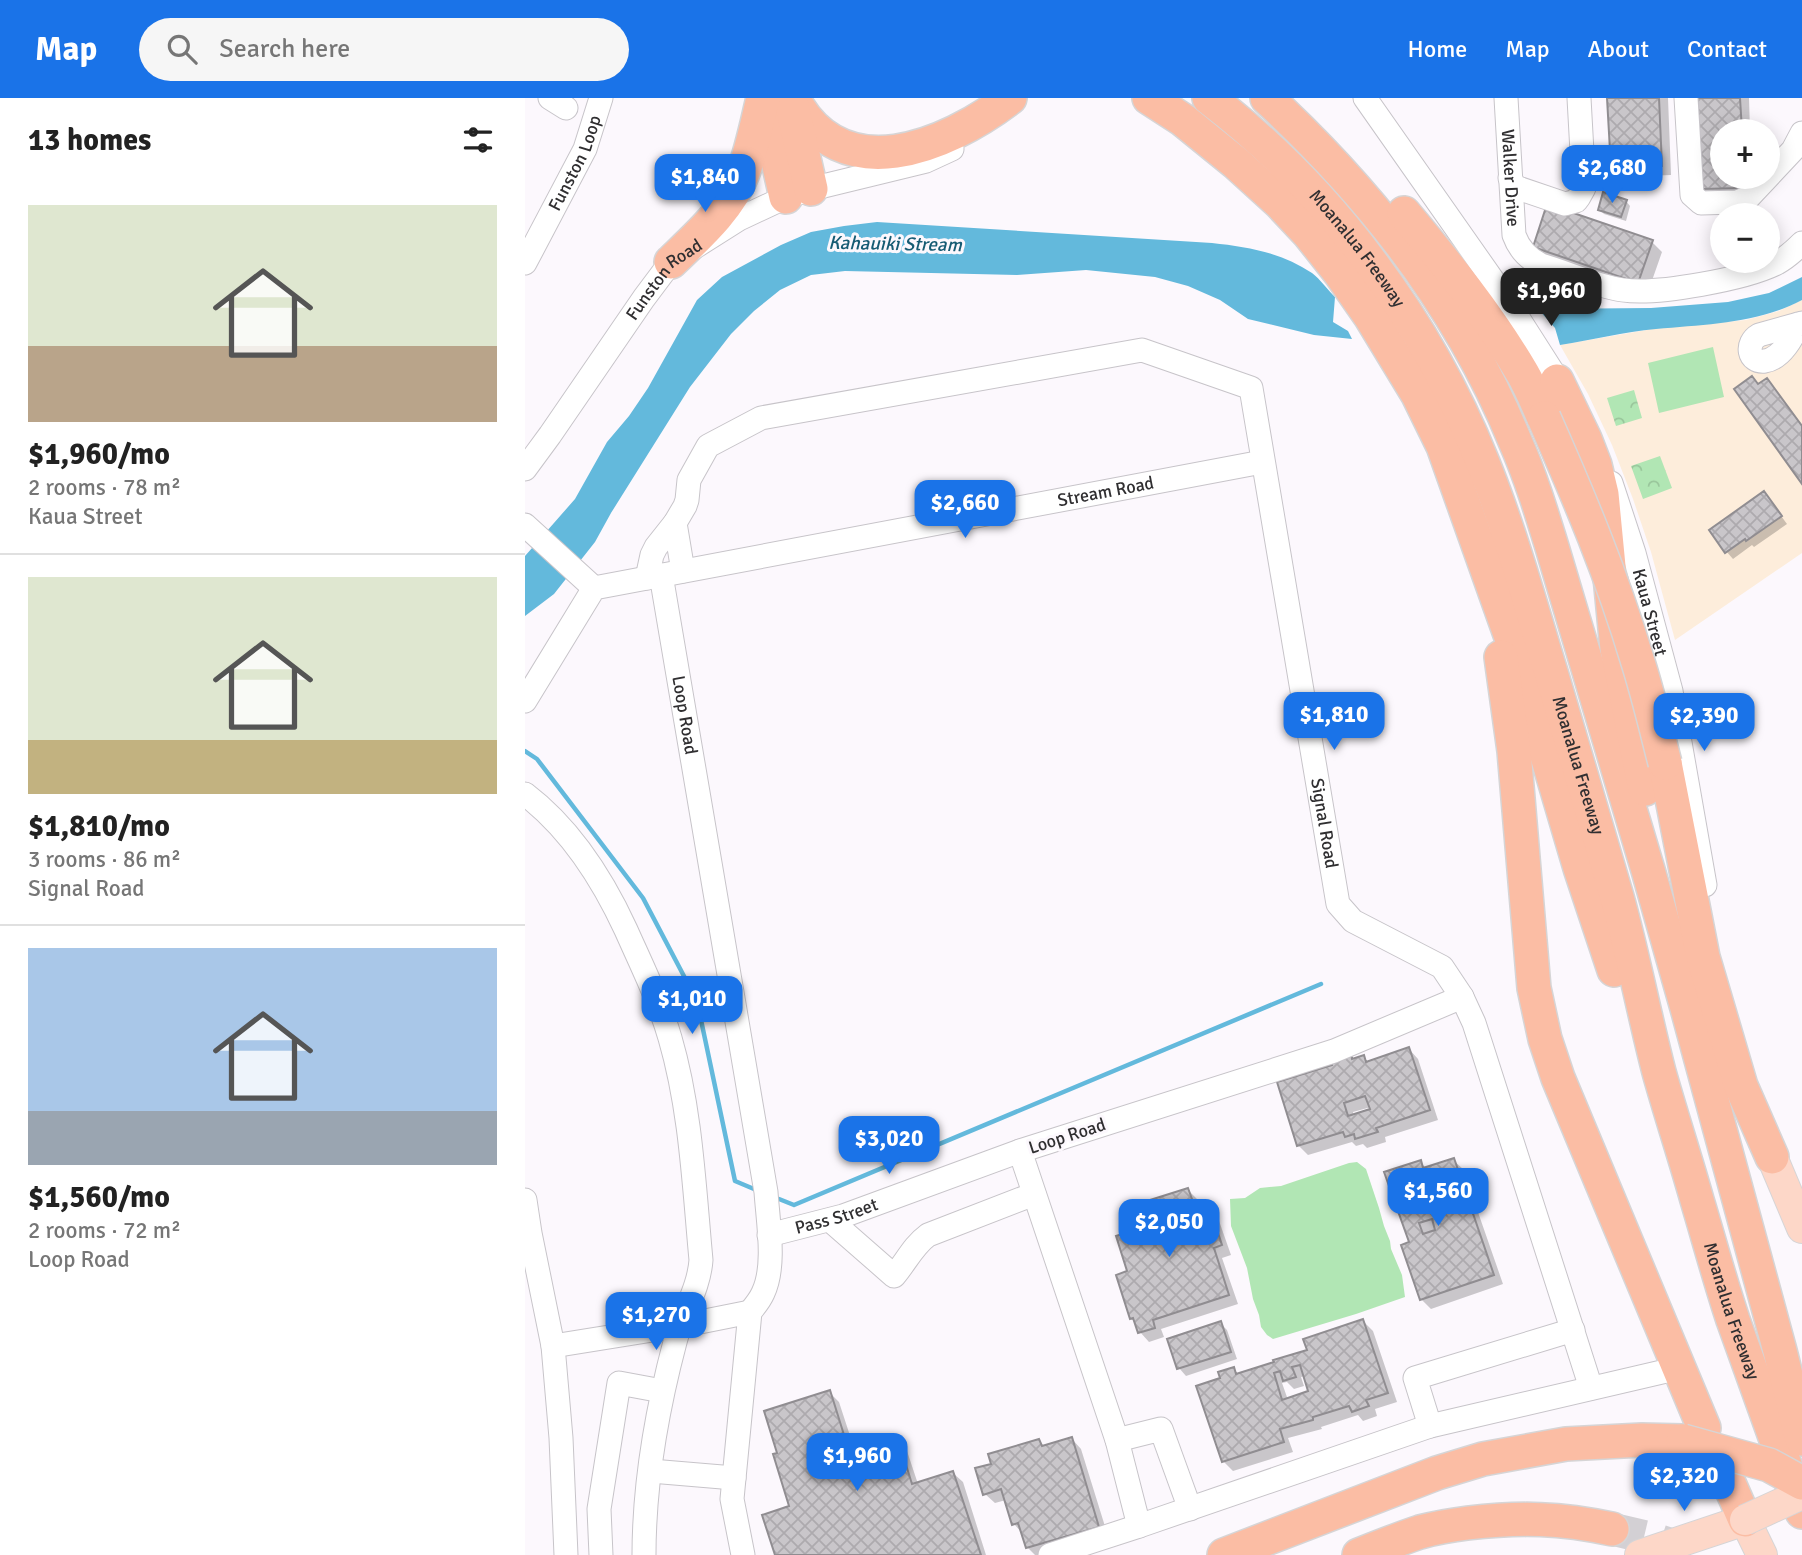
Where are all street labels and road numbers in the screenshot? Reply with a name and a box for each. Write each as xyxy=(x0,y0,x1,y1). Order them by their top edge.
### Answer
street label: Funston Loop xyxy=(543,113,606,215)
street label: Walker Drive xyxy=(1497,128,1524,227)
street label: Moanalua Freeway xyxy=(1305,185,1410,312)
street label: Funston Road xyxy=(621,234,706,324)
street label: Stream Road xyxy=(1056,472,1156,511)
street label: Kaua Street xyxy=(1628,566,1672,658)
street label: Loop Road xyxy=(667,674,702,756)
street label: Moanalua Freeway xyxy=(1548,694,1609,838)
street label: Signal Road xyxy=(1306,776,1343,870)
street label: Loop Road xyxy=(1026,1113,1108,1159)
street label: Pass Street xyxy=(793,1193,881,1239)
street label: Moanalua Freeway xyxy=(1699,1240,1765,1383)

